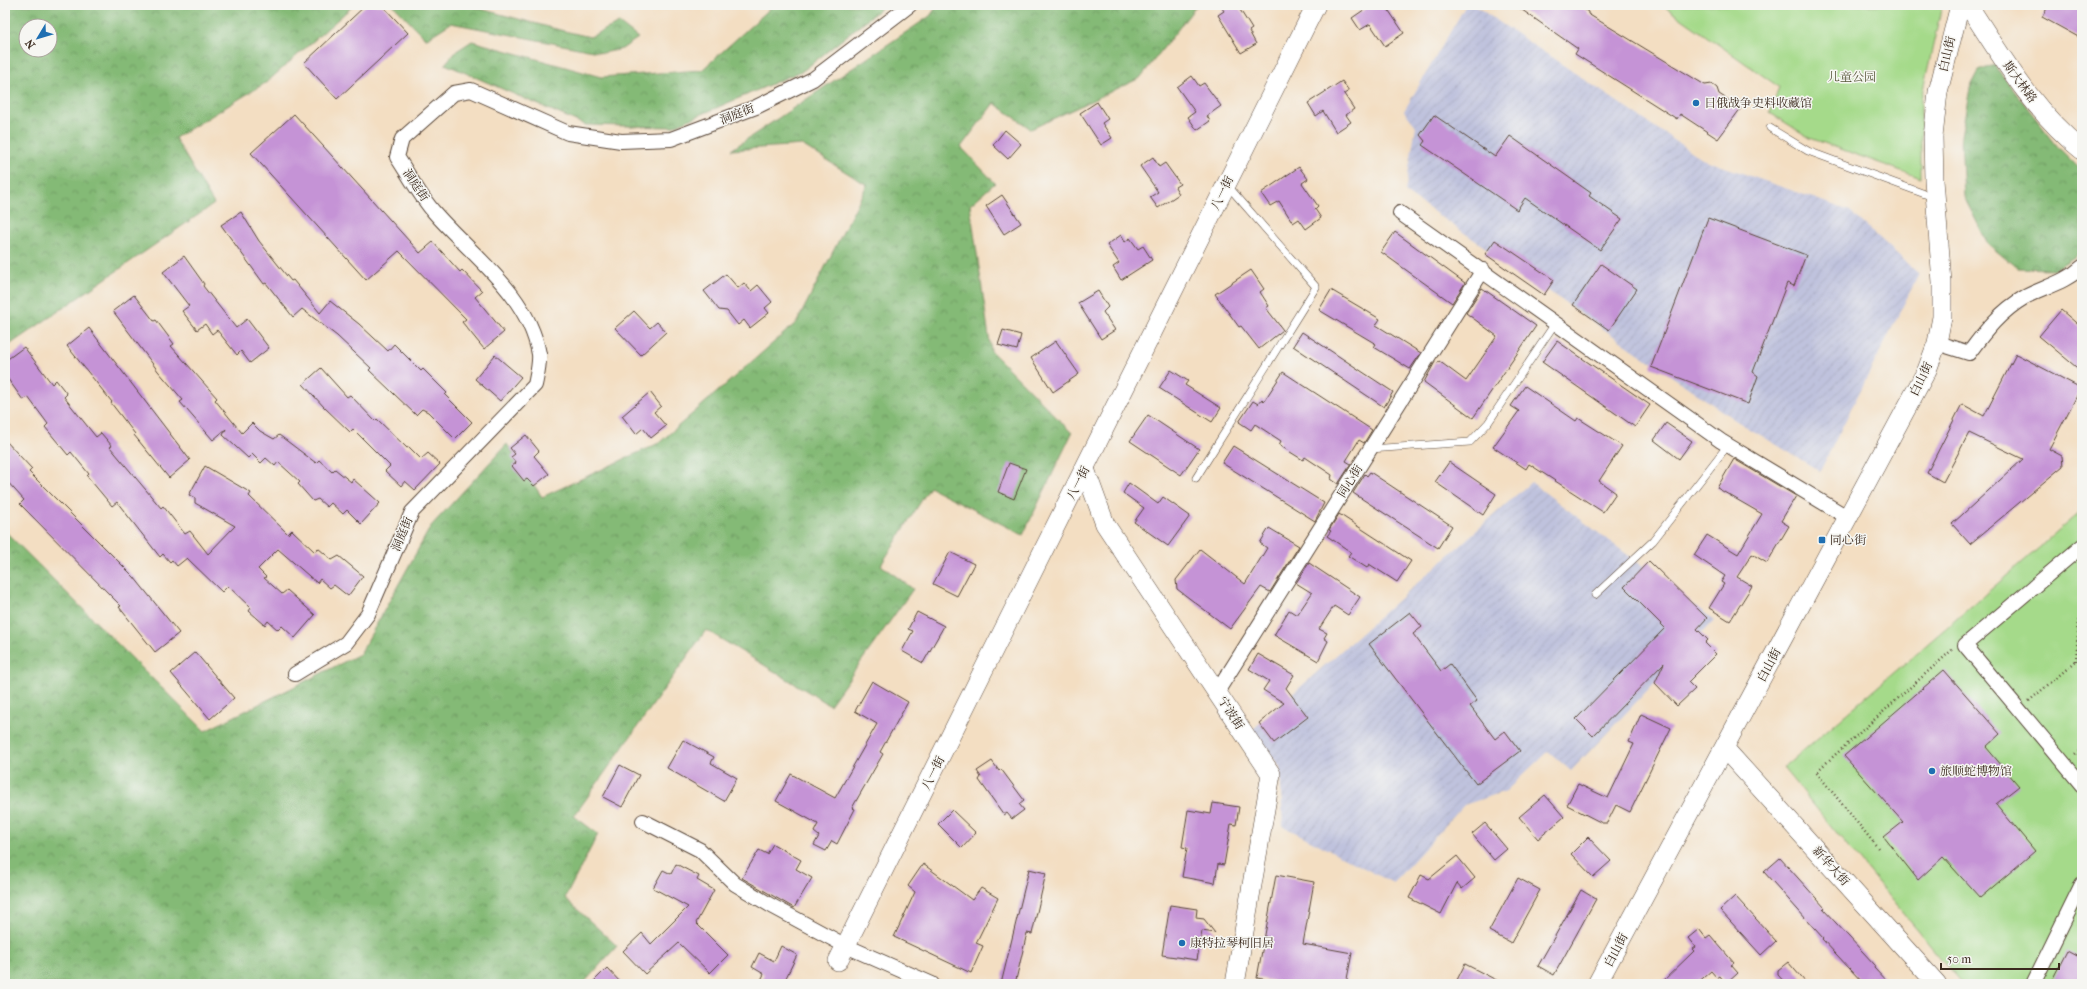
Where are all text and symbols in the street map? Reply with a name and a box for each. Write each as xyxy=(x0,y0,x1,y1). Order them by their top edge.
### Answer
north arrow xyxy=(18,18,58,58)
street label: 白山街 xyxy=(1936,34,1958,73)
text: N xyxy=(22,36,38,51)
street label: 斯大林路 xyxy=(2000,58,2040,106)
park label: 儿童公园 xyxy=(1828,70,1876,84)
place label: 日俄战争史料收藏馆 xyxy=(1704,96,1812,110)
marker: 日俄战争史料收藏馆 xyxy=(1691,98,1701,108)
street label: 洞庭街 xyxy=(718,101,757,127)
street label: 洞庭街 xyxy=(400,166,432,205)
street label: 八一街 xyxy=(1208,173,1237,212)
street label: 白山街 xyxy=(1907,359,1936,398)
street label: 同心街 xyxy=(1335,461,1366,500)
street label: 八一街 xyxy=(1064,463,1093,502)
street label: 洞庭街 xyxy=(389,514,416,553)
place label: 同心街 xyxy=(1830,533,1867,547)
marker: 同心街 xyxy=(1817,535,1827,545)
street label: 白山街 xyxy=(1754,645,1784,684)
street label: 宁波街 xyxy=(1215,694,1247,733)
street label: 八一街 xyxy=(919,753,948,792)
place label: 旅顺蛇博物馆 xyxy=(1940,764,2012,778)
marker: 旅顺蛇博物馆 xyxy=(1927,766,1937,776)
street label: 新华大街 xyxy=(1810,843,1853,889)
street label: 白山街 xyxy=(1601,930,1631,969)
place label: 康特拉琴柯旧居 xyxy=(1190,936,1274,950)
marker: 康特拉琴柯旧居 xyxy=(1177,938,1187,948)
scale bar xyxy=(1941,945,2059,971)
text: 50 m xyxy=(1947,952,1971,966)

